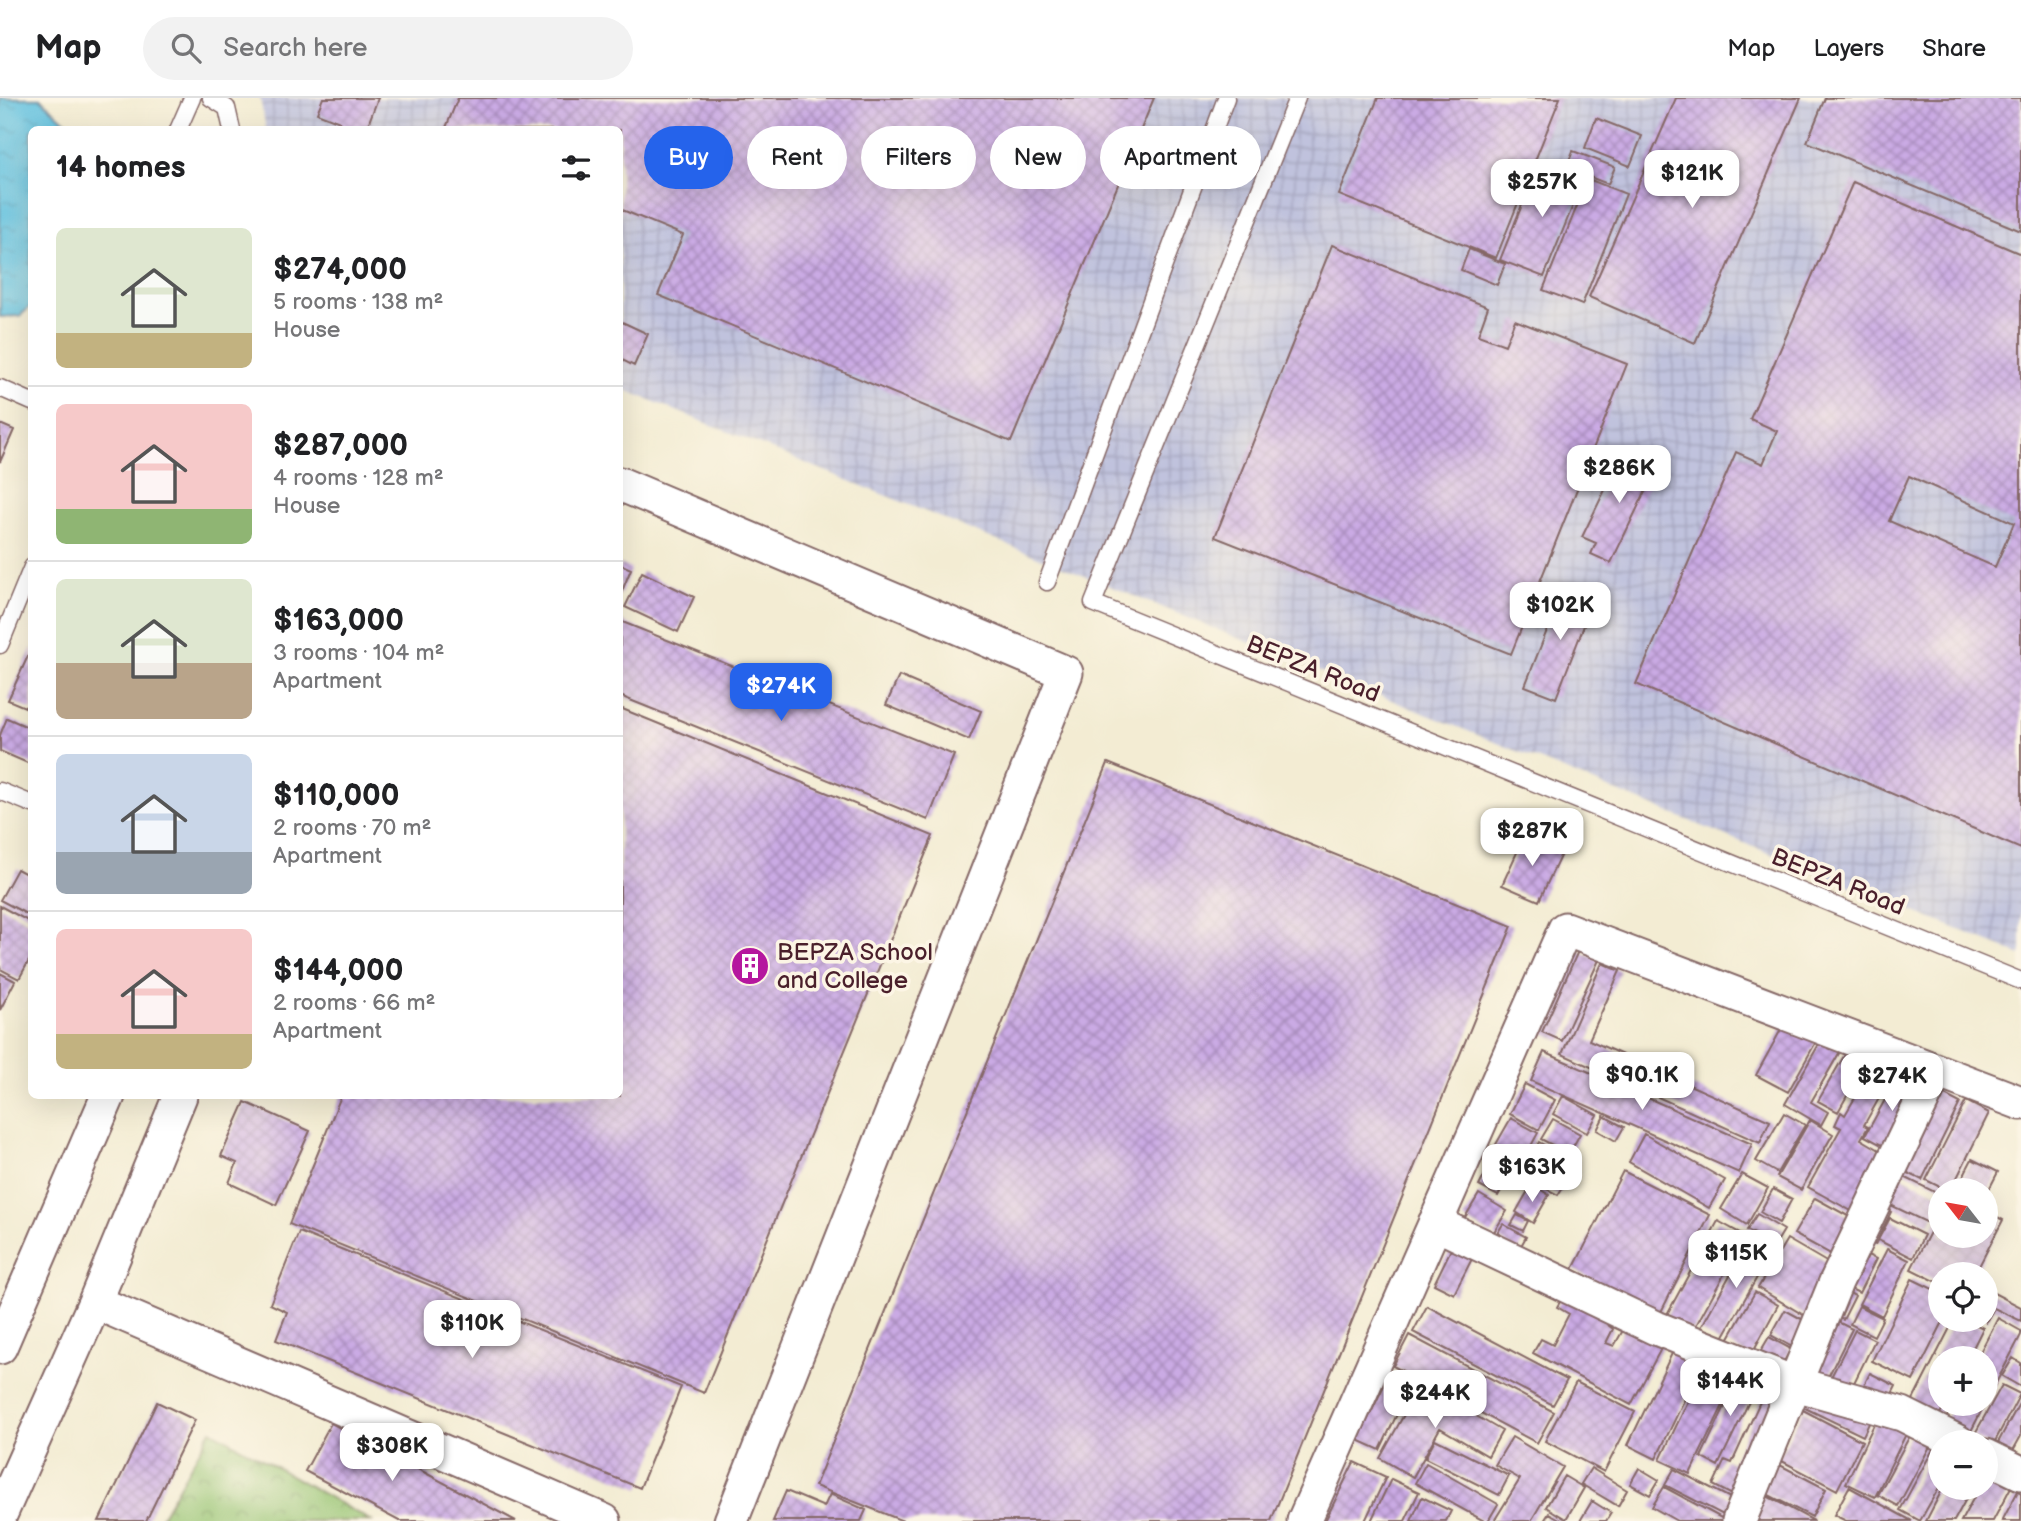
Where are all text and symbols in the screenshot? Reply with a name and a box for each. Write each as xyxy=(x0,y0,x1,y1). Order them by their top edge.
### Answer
search box xyxy=(143,17,633,80)
text: Map xyxy=(35,28,101,68)
icon: search xyxy=(167,29,205,67)
text: Search here xyxy=(223,33,367,64)
text: Map xyxy=(1727,34,1775,63)
text: Layers xyxy=(1813,34,1884,63)
text: Share xyxy=(1922,34,1986,63)
chip: Buy xyxy=(644,126,733,189)
chip: Rent xyxy=(747,126,847,189)
chip: Filters xyxy=(861,126,976,189)
chip: New xyxy=(990,126,1086,189)
chip: Apartment xyxy=(1100,126,1261,189)
icon: filters xyxy=(557,149,595,187)
text: 14 homes xyxy=(56,150,185,186)
pin: $121K xyxy=(1643,150,1741,210)
pin: $257K xyxy=(1493,159,1591,219)
text: $121K xyxy=(1660,159,1724,187)
text: $257K xyxy=(1507,168,1577,196)
text: $274,000 xyxy=(273,252,407,288)
icon: home xyxy=(112,256,196,340)
text: 5 rooms · 138 m² xyxy=(273,288,443,316)
text: House xyxy=(273,316,340,344)
text: $287,000 xyxy=(273,428,408,464)
icon: home xyxy=(112,432,196,516)
pin: $286K xyxy=(1570,446,1668,505)
text: $286K xyxy=(1583,454,1655,482)
text: 4 rooms · 128 m² xyxy=(273,464,444,492)
text: House xyxy=(273,492,340,520)
pin: $102K xyxy=(1511,582,1609,642)
text: $102K xyxy=(1526,591,1594,619)
text: $163,000 xyxy=(273,603,404,639)
icon: home xyxy=(112,607,196,691)
street label: BEPZA Road xyxy=(1242,629,1384,709)
text: 3 rooms · 104 m² xyxy=(273,639,444,667)
pin: $274K xyxy=(732,664,830,723)
text: Apartment xyxy=(273,667,382,695)
text: $274K xyxy=(746,672,816,700)
text: $110,000 xyxy=(273,778,399,814)
icon: home xyxy=(112,782,196,866)
pin: $287K xyxy=(1483,808,1581,868)
text: 2 rooms · 70 m² xyxy=(273,814,432,842)
text: $287K xyxy=(1496,817,1568,845)
text: Apartment xyxy=(273,842,382,870)
street label: BEPZA Road xyxy=(1767,842,1909,922)
place label: BEPZA School and College xyxy=(777,938,933,995)
building icon: BEPZA School and College xyxy=(729,945,771,987)
text: $144,000 xyxy=(273,953,403,989)
icon: home xyxy=(112,957,196,1041)
text: 2 rooms · 66 m² xyxy=(273,989,435,1017)
text: Apartment xyxy=(273,1017,382,1045)
pin: $90.1K xyxy=(1585,1052,1699,1112)
pin: $274K xyxy=(1843,1054,1941,1113)
text: $90.1K xyxy=(1605,1061,1679,1089)
text: $274K xyxy=(1857,1062,1927,1090)
pin: $163K xyxy=(1483,1144,1581,1204)
text: $163K xyxy=(1498,1153,1566,1181)
north arrow xyxy=(1928,1178,1998,1248)
map controls xyxy=(1928,1178,1998,1500)
pin: $115K xyxy=(1687,1230,1785,1290)
text: $115K xyxy=(1704,1239,1768,1267)
button: locate xyxy=(1928,1262,1998,1332)
pin: $110K xyxy=(423,1300,521,1360)
text: $110K xyxy=(440,1309,504,1337)
button: + xyxy=(1928,1346,1998,1416)
pin: $144K xyxy=(1681,1358,1779,1418)
text: $144K xyxy=(1696,1367,1764,1395)
pin: $244K xyxy=(1386,1370,1484,1430)
text: $244K xyxy=(1400,1379,1470,1407)
pin: $308K xyxy=(343,1424,441,1483)
button: − xyxy=(1928,1430,1998,1500)
text: $308K xyxy=(356,1432,428,1460)

